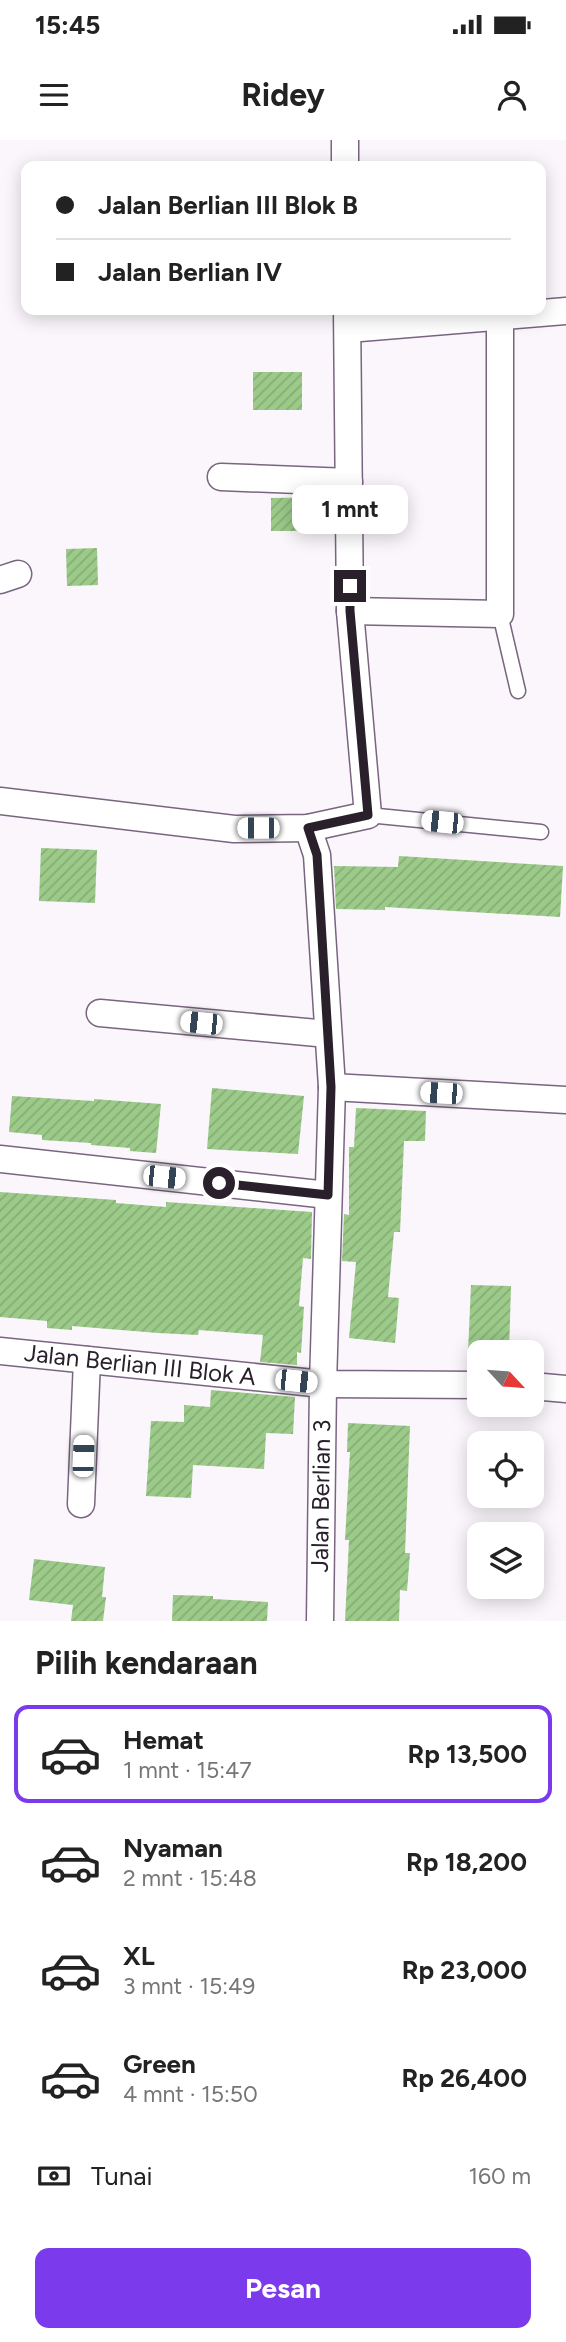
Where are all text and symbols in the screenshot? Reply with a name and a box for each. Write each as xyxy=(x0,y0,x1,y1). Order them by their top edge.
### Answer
text: 15:45 xyxy=(35,9,100,41)
icon: menu xyxy=(35,76,73,114)
text: Ridey xyxy=(241,76,325,114)
icon: person xyxy=(493,76,531,114)
text: Jalan Berlian III Blok B xyxy=(98,189,358,221)
text: Jalan Berlian IV xyxy=(98,256,282,288)
callout: 1 mnt xyxy=(292,484,408,534)
text: 1 mnt xyxy=(321,495,379,523)
route end xyxy=(334,570,366,602)
car xyxy=(421,809,464,835)
car xyxy=(238,818,280,839)
car xyxy=(180,1010,223,1036)
car xyxy=(420,1081,463,1105)
car xyxy=(143,1164,186,1190)
route start xyxy=(203,1167,235,1199)
street label: Jalan Berlian III Blok A xyxy=(23,1338,258,1391)
north arrow xyxy=(467,1340,544,1418)
map controls xyxy=(467,1340,544,1599)
car xyxy=(275,1368,318,1394)
street label: Jalan Berlian 3 xyxy=(305,1419,336,1573)
button: locate xyxy=(467,1431,544,1508)
car xyxy=(72,1435,95,1477)
button: layers xyxy=(467,1522,544,1599)
text: Pilih kendaraan xyxy=(35,1644,258,1682)
icon: car xyxy=(39,1723,102,1786)
text: Hemat xyxy=(123,1724,204,1756)
text: Rp 13,500 xyxy=(408,1738,527,1770)
text: 1 mnt · 15:47 xyxy=(123,1756,252,1784)
icon: car xyxy=(39,1831,102,1894)
text: Nyaman xyxy=(123,1832,223,1864)
text: Rp 18,200 xyxy=(406,1846,527,1878)
text: 2 mnt · 15:48 xyxy=(123,1864,257,1892)
icon: car xyxy=(39,1939,102,2002)
text: XL xyxy=(123,1940,155,1972)
text: Rp 23,000 xyxy=(402,1954,527,1986)
text: 3 mnt · 15:49 xyxy=(123,1972,255,2000)
icon: car xyxy=(39,2047,102,2110)
text: Green xyxy=(123,2048,196,2080)
text: Rp 26,400 xyxy=(401,2062,527,2094)
text: 4 mnt · 15:50 xyxy=(123,2080,258,2108)
icon: cash xyxy=(35,2157,73,2195)
text: Tunai xyxy=(91,2160,152,2192)
text: 160 m xyxy=(468,2162,531,2190)
button: Pesan xyxy=(35,2248,531,2328)

